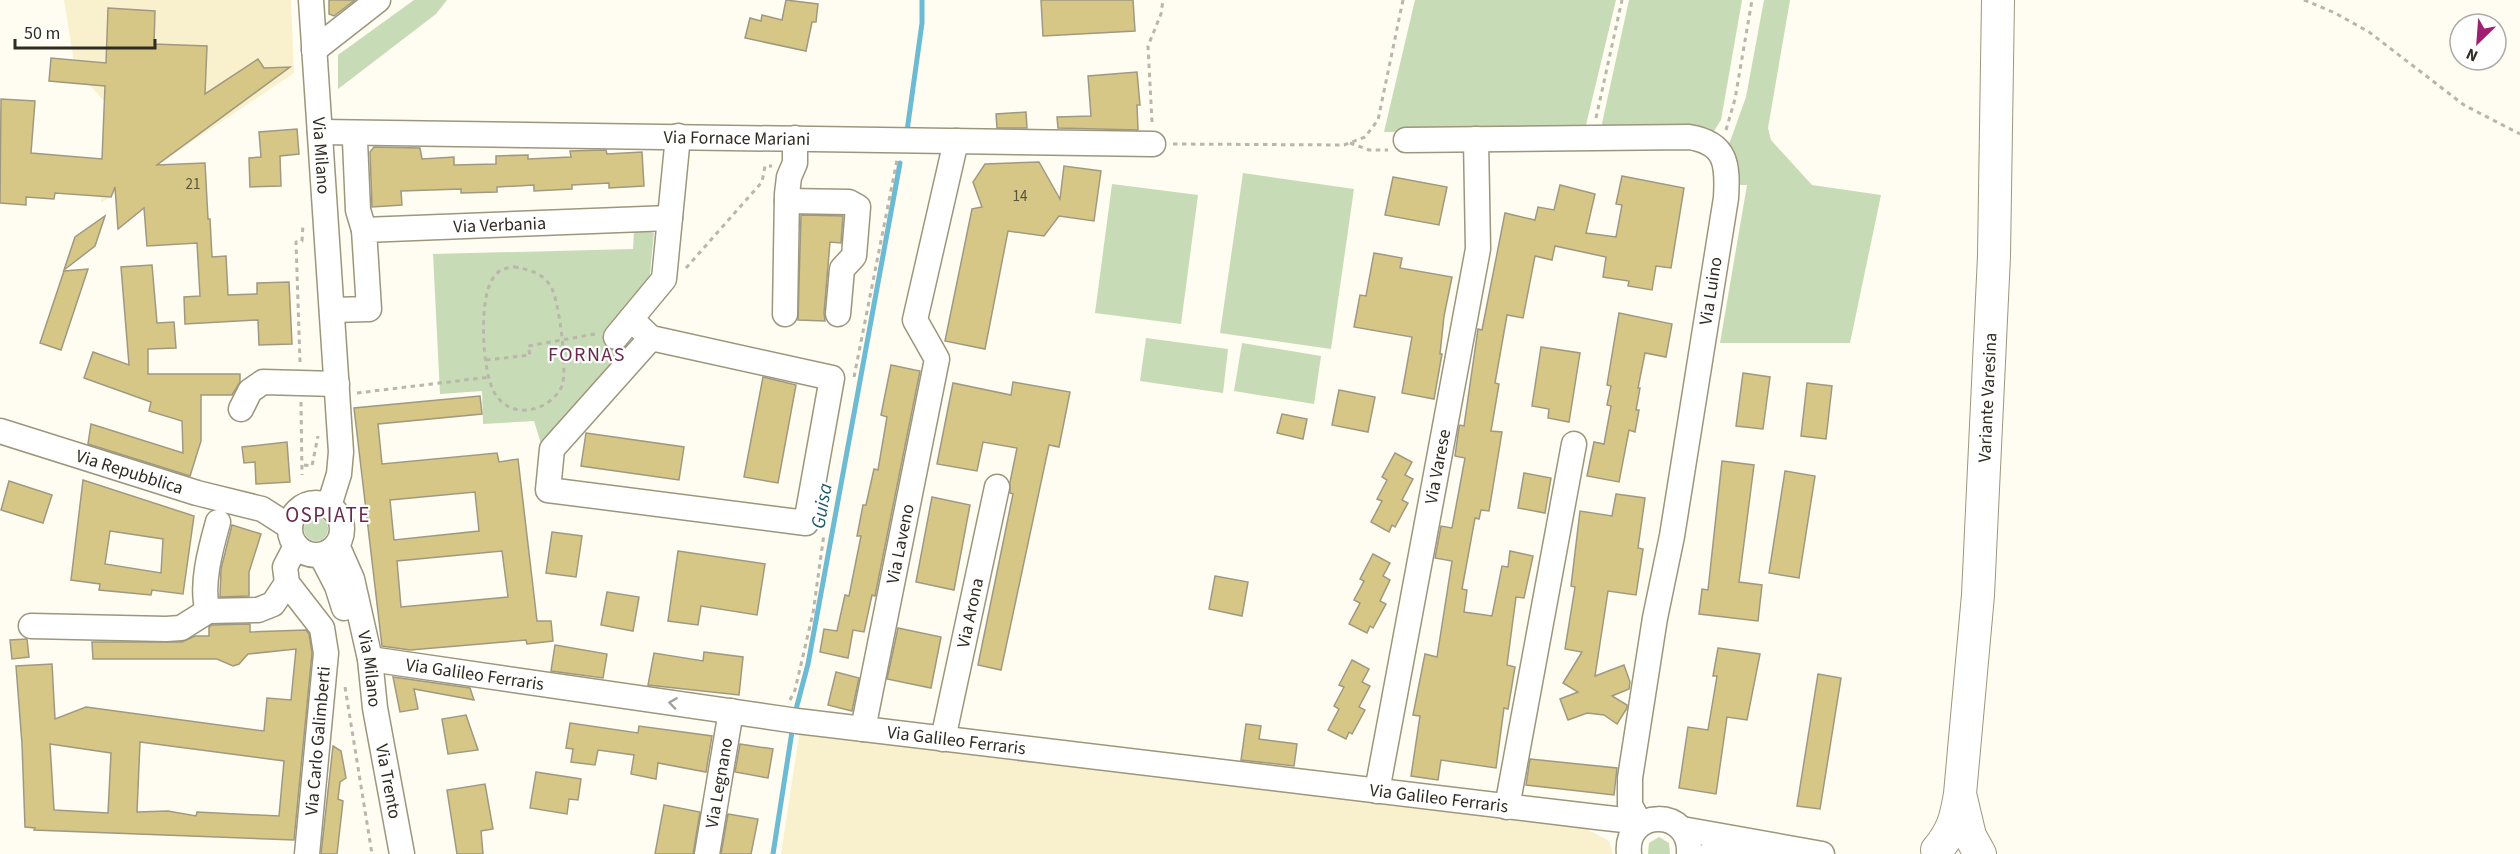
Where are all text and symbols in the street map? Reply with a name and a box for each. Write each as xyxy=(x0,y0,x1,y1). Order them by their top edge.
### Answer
scale bar xyxy=(15,12,154,50)
north arrow xyxy=(2448,12,2508,72)
text: 50 m xyxy=(24,21,60,46)
text: N xyxy=(2463,42,2482,67)
street label: Via Milano xyxy=(306,116,336,195)
street label: Via Fornace Mariani xyxy=(663,124,810,152)
house number: 21 xyxy=(186,174,200,195)
house number: 14 xyxy=(1013,186,1028,207)
street label: Via Verbania xyxy=(453,210,547,239)
street label: Via Luino xyxy=(1693,255,1729,327)
street label: Variante Varesina xyxy=(1972,332,2003,463)
district label: FORNAS xyxy=(548,341,626,369)
street label: Via Varese xyxy=(1418,427,1457,506)
street label: Via Repubblica xyxy=(73,443,187,500)
water label: Guisa xyxy=(804,481,840,531)
district label: OSPIATE xyxy=(285,500,371,530)
street label: Via Laveno xyxy=(880,501,920,586)
street label: Via Arona xyxy=(950,576,990,650)
street label: Via Milano xyxy=(351,628,387,708)
street label: Via Galileo Ferraris xyxy=(404,652,546,697)
street label: Via Carlo Galimberti xyxy=(299,665,337,817)
one-way arrow xyxy=(668,698,678,710)
street label: Via Galileo Ferraris xyxy=(886,719,1027,761)
street label: Via Legnano xyxy=(699,736,739,830)
street label: Via Trento xyxy=(369,742,408,821)
street label: Via Galileo Ferraris xyxy=(1368,777,1510,819)

